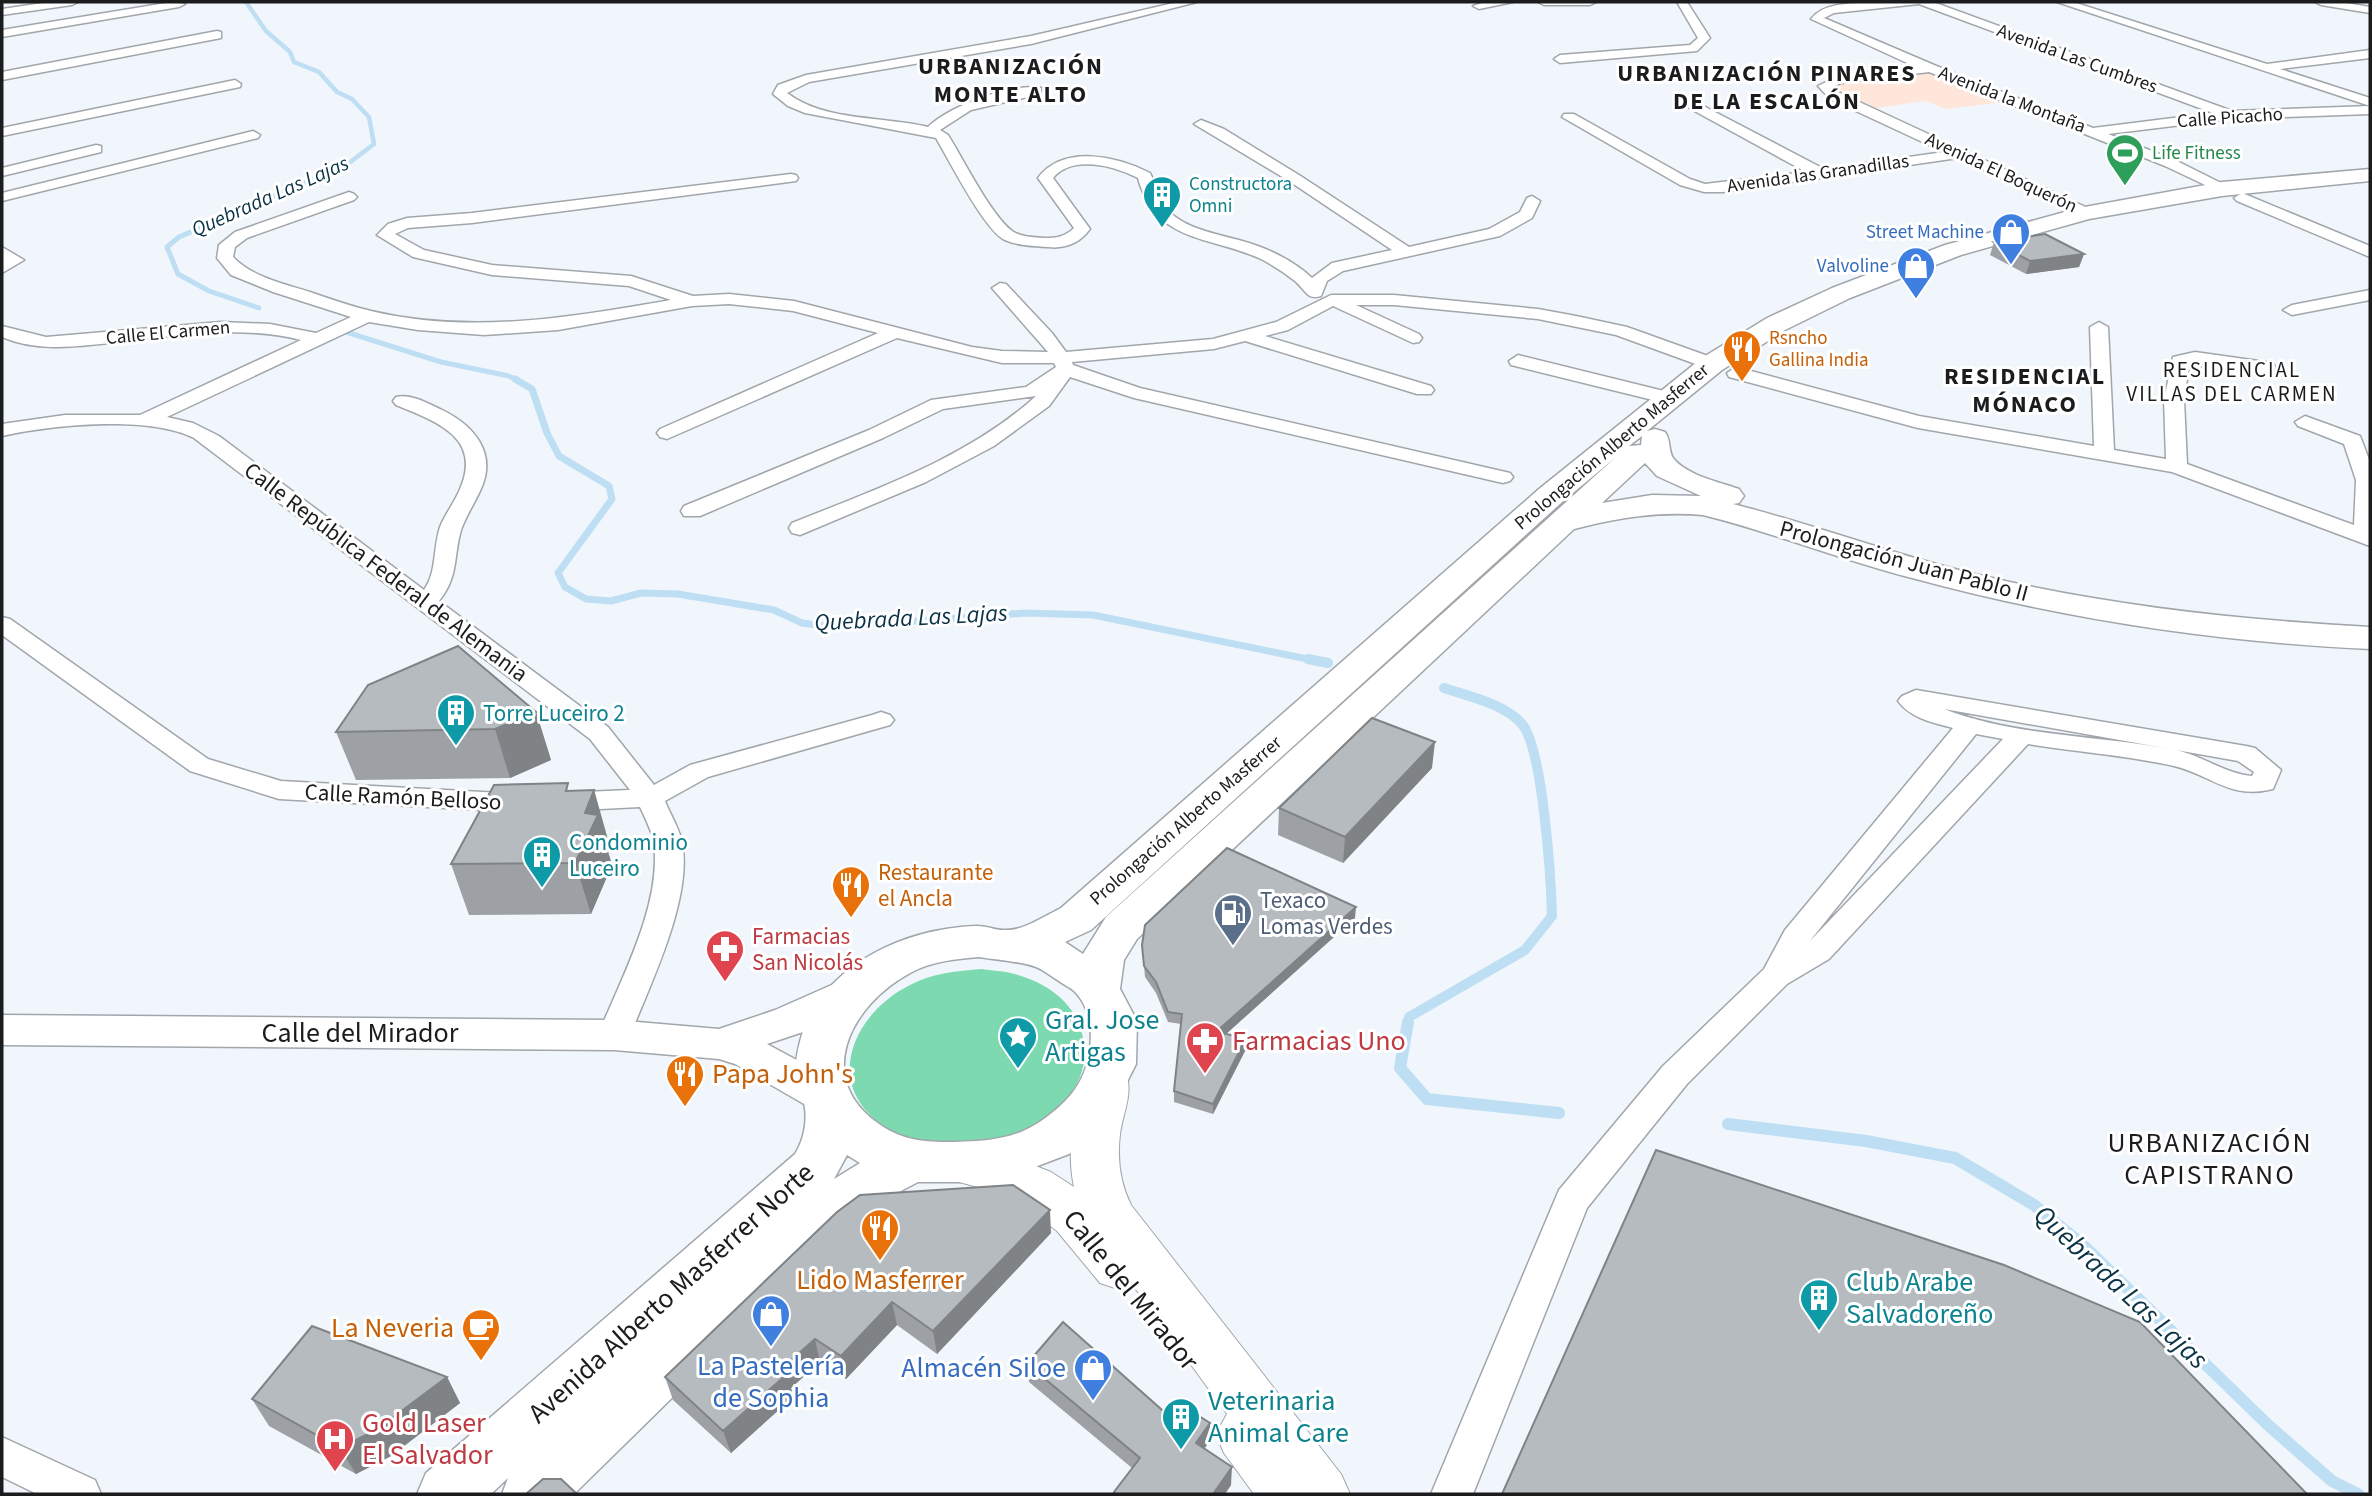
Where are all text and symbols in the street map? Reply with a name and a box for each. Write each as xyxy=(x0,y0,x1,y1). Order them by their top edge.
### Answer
street label: Avenida Las Cumbres xyxy=(1993,17,2161,101)
district label: URBANIZACIÓN MONTE ALTO xyxy=(918,49,1104,112)
district label: URBANIZACIÓN PINARES DE LA ESCALÓN xyxy=(1617,56,1917,119)
street label: Avenida la Montaña xyxy=(1934,59,2090,141)
street label: Calle Picacho xyxy=(2176,101,2284,135)
street label: Avenida El Boquerón xyxy=(1921,126,2081,220)
sports icon: Life Fitness xyxy=(2104,132,2146,187)
place label: Life Fitness xyxy=(2152,140,2241,167)
water label: Quebrada Las Lajas xyxy=(187,148,353,244)
street label: Avenida las Granadillas xyxy=(1725,148,1911,200)
place label: Constructora Omni xyxy=(1189,171,1292,220)
building icon: Constructora Omni xyxy=(1141,174,1183,229)
shop icon: Street Machine xyxy=(1990,211,2032,266)
place label: Street Machine xyxy=(1866,219,1984,246)
shop icon: Valvoline xyxy=(1895,245,1937,300)
place label: Valvoline xyxy=(1817,253,1889,280)
street label: Calle El Carmen xyxy=(105,314,231,352)
place label: Rsncho Gallina India xyxy=(1769,325,1869,374)
restaurant icon: Rsncho Gallina India xyxy=(1721,328,1763,383)
district label: RESIDENCIAL VILLAS DEL CARMEN xyxy=(2126,355,2338,409)
street label: Prolongación Alberto Masferrer xyxy=(1509,357,1715,537)
district label: RESIDENCIAL MÓNACO xyxy=(1944,359,2106,422)
street label: Calle República Federal de Alemania xyxy=(237,454,535,690)
street label: Prolongación Juan Pablo II xyxy=(1776,512,2032,610)
water label: Quebrada Las Lajas xyxy=(814,595,1009,641)
building icon: Torre Luceiro 2 xyxy=(435,692,477,747)
place label: Torre Luceiro 2 xyxy=(483,697,625,730)
street label: Prolongación Alberto Masferrer xyxy=(1084,730,1288,912)
street label: Calle Ramón Belloso xyxy=(304,775,502,819)
place label: Condominio Luceiro xyxy=(569,826,688,885)
building icon: Condominio Luceiro xyxy=(521,834,563,889)
place label: Restaurante el Ancla xyxy=(878,856,993,915)
restaurant icon: Restaurante el Ancla xyxy=(830,864,872,919)
place label: Texaco Lomas Verdes xyxy=(1260,884,1393,943)
fuel station icon: Texaco Lomas Verdes xyxy=(1212,892,1254,947)
place label: Farmacias San Nicolás xyxy=(752,920,863,979)
pharmacy icon: Farmacias San Nicolás xyxy=(704,928,746,983)
place label: Gral. Jose Artigas xyxy=(1045,1000,1159,1072)
street label: Calle del Mirador xyxy=(262,1013,459,1053)
place icon: Gral. Jose Artigas xyxy=(997,1015,1039,1070)
pharmacy icon: Farmacias Uno xyxy=(1184,1020,1226,1075)
place label: Farmacias Uno xyxy=(1232,1021,1406,1061)
restaurant icon: Papa John's xyxy=(664,1053,706,1108)
place label: Papa John's xyxy=(712,1054,853,1094)
district label: URBANIZACIÓN CAPISTRANO xyxy=(2107,1123,2313,1195)
street label: Avenida Alberto Masferrer Norte xyxy=(519,1153,823,1433)
water label: Quebrada Las Lajas xyxy=(2025,1195,2217,1379)
street label: Calle del Mirador xyxy=(1054,1201,1209,1379)
restaurant icon: Lido Masferrer xyxy=(859,1207,901,1262)
place label: Lido Masferrer xyxy=(796,1260,964,1300)
place label: Club Arabe Salvadoreño xyxy=(1846,1262,1993,1334)
building icon: Club Arabe Salvadoreño xyxy=(1798,1277,1840,1332)
shop icon: La Pastelería de Sophia xyxy=(750,1293,792,1348)
cafe icon: La Neveria xyxy=(460,1307,502,1362)
place label: La Neveria xyxy=(331,1308,454,1348)
place label: La Pastelería de Sophia xyxy=(697,1346,845,1418)
shop icon: Almacén Siloe xyxy=(1072,1347,1114,1402)
place label: Almacén Siloe xyxy=(901,1348,1066,1388)
place label: Veterinaria Animal Care xyxy=(1208,1381,1349,1453)
building icon: Veterinaria Animal Care xyxy=(1160,1396,1202,1451)
place label: Gold Laser El Salvador xyxy=(362,1403,493,1475)
hospital icon: Gold Laser El Salvador xyxy=(314,1418,356,1473)

